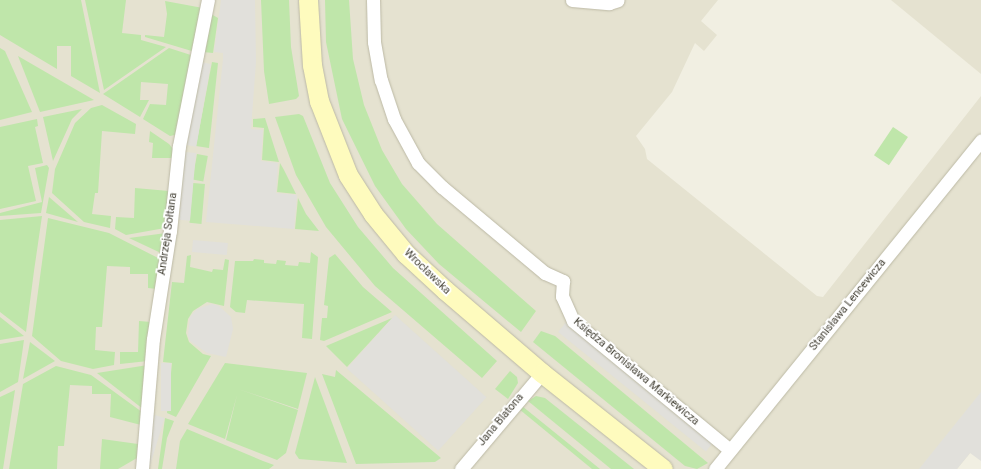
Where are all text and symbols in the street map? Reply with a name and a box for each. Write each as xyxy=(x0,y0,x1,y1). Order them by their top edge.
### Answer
street label: Andrzeja Sołtana xyxy=(156,192,180,276)
street label: Wrocławska xyxy=(401,246,453,298)
street label: Stanisława Lencewicza xyxy=(807,257,889,353)
street label: Księdza Bronisława Markiewicza xyxy=(570,315,702,429)
street label: Jana Blatona xyxy=(475,391,527,449)

